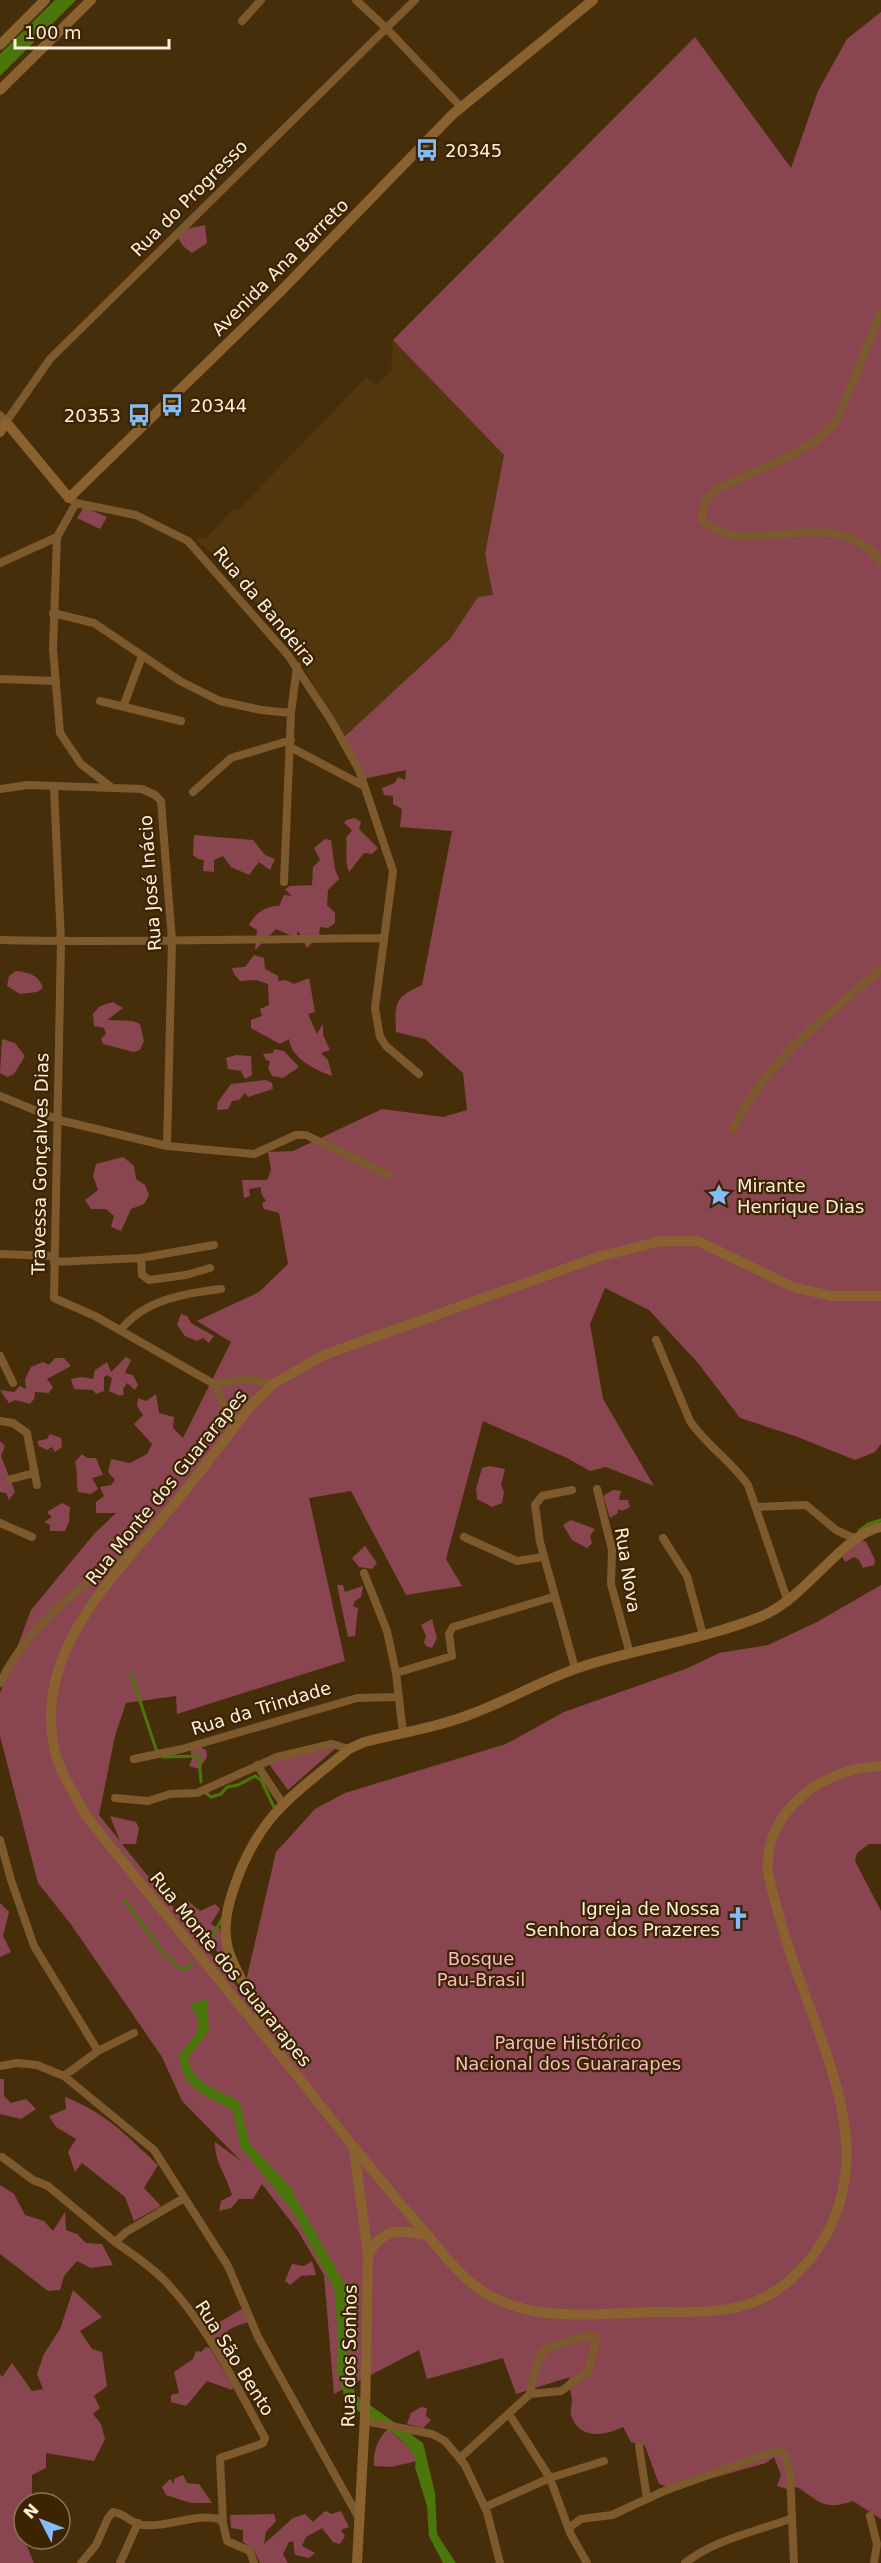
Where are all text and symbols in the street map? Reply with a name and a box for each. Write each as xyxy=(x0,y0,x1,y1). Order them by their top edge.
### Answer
scale bar xyxy=(15,12,170,50)
text: 100 m xyxy=(24,22,82,43)
street label: Rua do Progresso xyxy=(126,135,252,261)
bus stop icon: 20345 xyxy=(414,137,440,163)
place label: 20345 xyxy=(445,140,502,161)
street label: Avenida Ana Barreto xyxy=(207,194,353,340)
bus stop icon: 20344 xyxy=(159,392,185,418)
place label: 20344 xyxy=(190,395,247,416)
bus stop icon: 20353 xyxy=(126,402,152,428)
place label: 20353 xyxy=(64,405,121,426)
street label: Rua da Bandeira xyxy=(209,542,321,670)
street label: Rua José Inácio xyxy=(135,814,165,952)
street label: Travessa Gonçalves Dias xyxy=(28,1053,52,1276)
place label: Mirante Henrique Dias xyxy=(737,1175,864,1217)
place icon: Mirante Henrique Dias xyxy=(706,1182,732,1208)
street label: Rua Monte dos Guararapes xyxy=(81,1385,251,1589)
street label: Rua Nova xyxy=(611,1526,645,1614)
street label: Rua da Trindade xyxy=(189,1677,333,1739)
street label: Rua Monte dos Guararapes xyxy=(146,1867,316,2071)
place label: Igreja de Nossa Senhora dos Prazeres xyxy=(525,1898,720,1940)
church icon: Igreja de Nossa Senhora dos Prazeres xyxy=(725,1905,751,1931)
park label: Bosque Pau-Brasil xyxy=(437,1948,525,1990)
park label: Parque Histórico Nacional dos Guararapes xyxy=(455,2032,681,2074)
street label: Rua dos Sonhos xyxy=(337,2284,361,2428)
street label: Rua São Bento xyxy=(191,2296,279,2420)
north arrow xyxy=(12,2491,72,2551)
text: N xyxy=(20,2500,43,2523)

